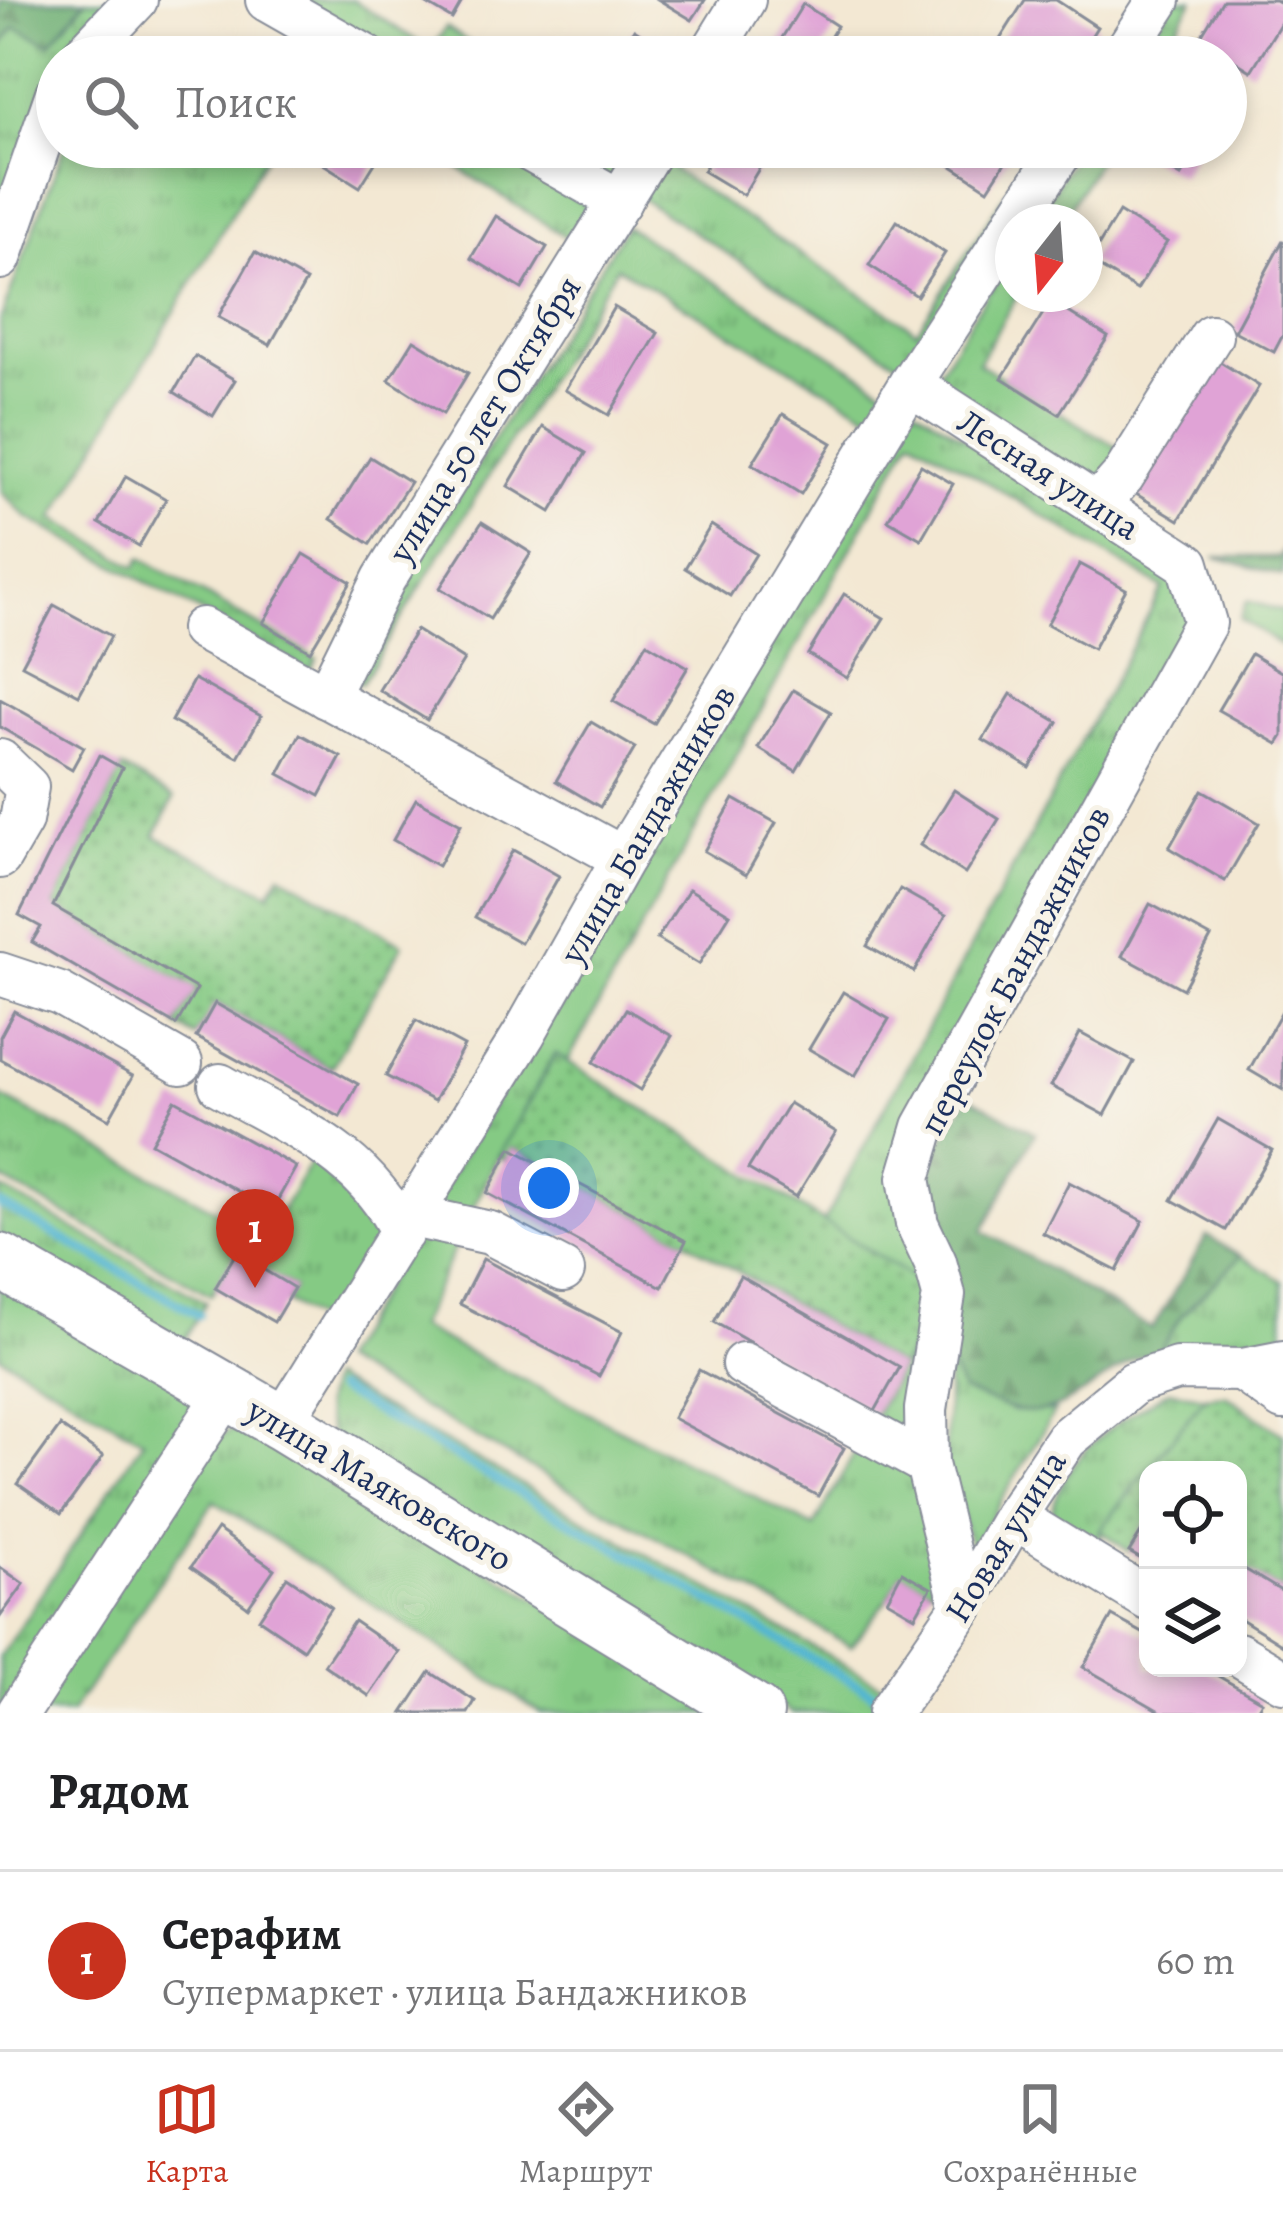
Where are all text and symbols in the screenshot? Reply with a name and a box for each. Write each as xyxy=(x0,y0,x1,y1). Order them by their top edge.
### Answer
search box xyxy=(36,36,1247,168)
icon: search xyxy=(78,69,144,135)
text: Поиск xyxy=(174,71,297,133)
north arrow xyxy=(995,204,1103,312)
street label: улица 50 лет Октября xyxy=(375,266,592,573)
street label: Лесная улица xyxy=(948,397,1150,552)
street label: улица Бандажников xyxy=(547,675,747,973)
street label: переулок Бандажников xyxy=(906,797,1122,1143)
your location xyxy=(519,1158,579,1218)
pin: 1 xyxy=(216,1189,294,1288)
street label: улица Маяковского xyxy=(237,1385,522,1583)
street label: Новая улица xyxy=(933,1440,1078,1632)
map controls xyxy=(1139,1461,1247,1677)
button: locate xyxy=(1139,1461,1247,1569)
button: layers xyxy=(1139,1569,1247,1677)
text: Рядом xyxy=(48,1756,190,1826)
text: Серафим xyxy=(162,1903,342,1965)
text: 1 xyxy=(80,1934,94,1987)
text: 60 m xyxy=(1156,1934,1235,1987)
text: Супермаркет · улица Бандажников xyxy=(162,1965,747,2018)
tab: Карта xyxy=(145,2076,228,2193)
tab: Маршрут xyxy=(519,2076,653,2193)
tab: Сохранённые xyxy=(943,2076,1138,2193)

